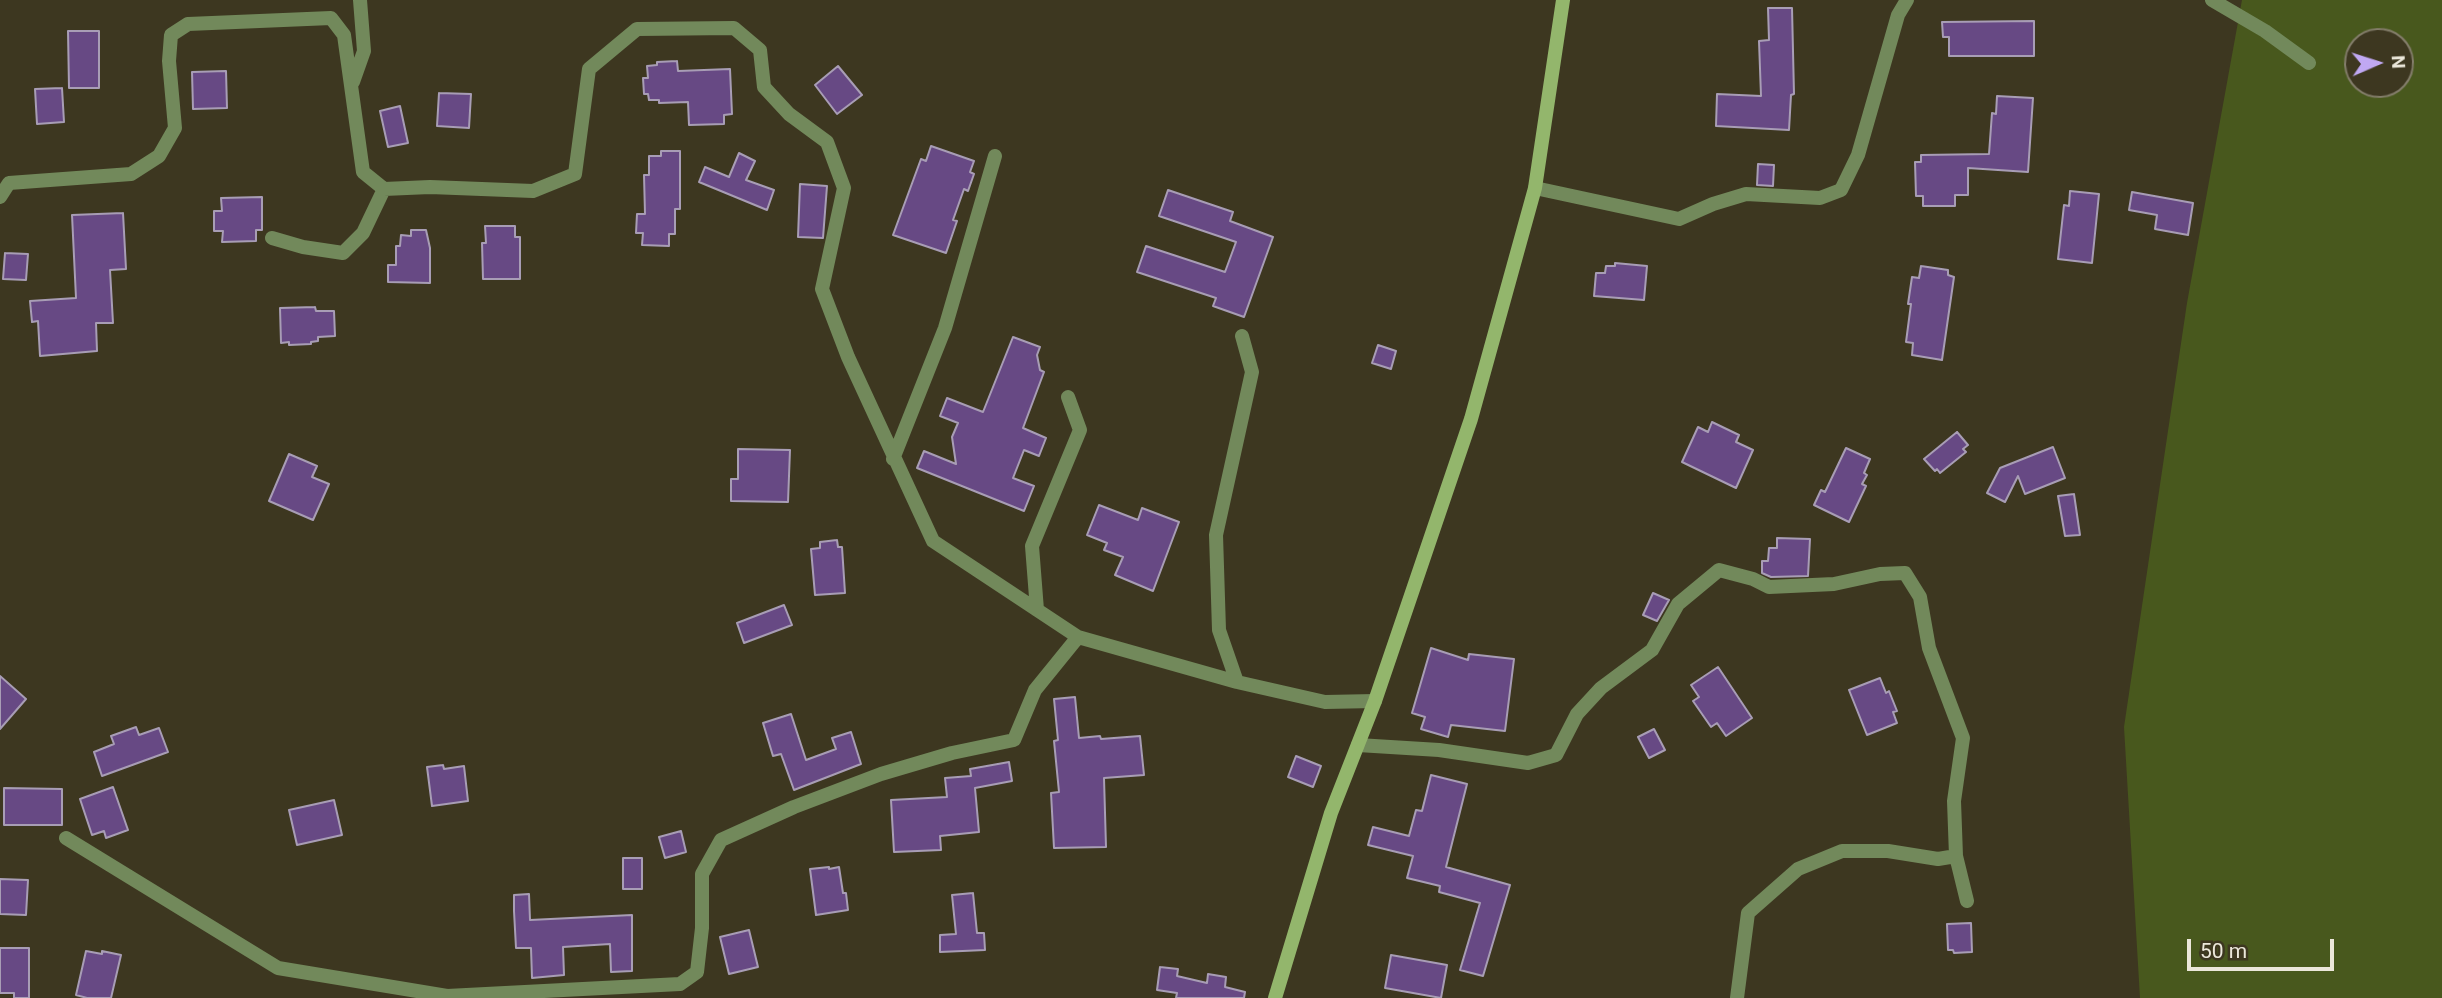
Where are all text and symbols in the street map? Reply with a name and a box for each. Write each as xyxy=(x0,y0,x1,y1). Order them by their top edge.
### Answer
north arrow xyxy=(2344,28,2414,98)
text: N xyxy=(2387,55,2410,69)
scale bar xyxy=(2190,925,2337,969)
text: 50 m xyxy=(2200,939,2247,963)

